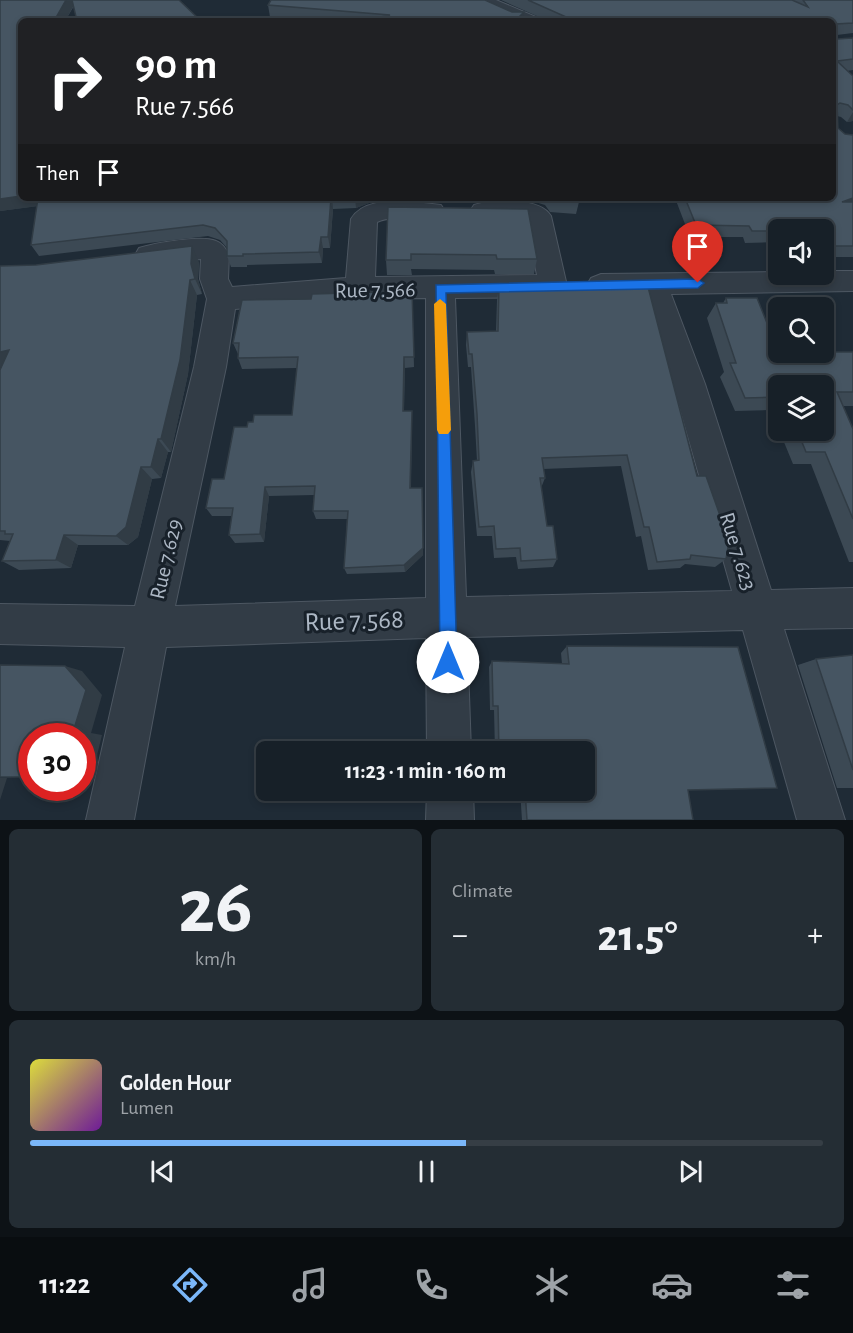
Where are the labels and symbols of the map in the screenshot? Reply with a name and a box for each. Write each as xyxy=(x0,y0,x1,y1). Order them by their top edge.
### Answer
pin xyxy=(672,221,723,283)
street label: Rue 7.566 xyxy=(334,278,416,302)
street label: Rue 7.623 xyxy=(716,510,760,593)
street label: Rue 7.629 xyxy=(146,517,186,601)
street label: Rue 7.568 xyxy=(304,605,404,636)
position arrow xyxy=(416,630,480,694)
speed limit sign: 30 xyxy=(18,723,96,801)

